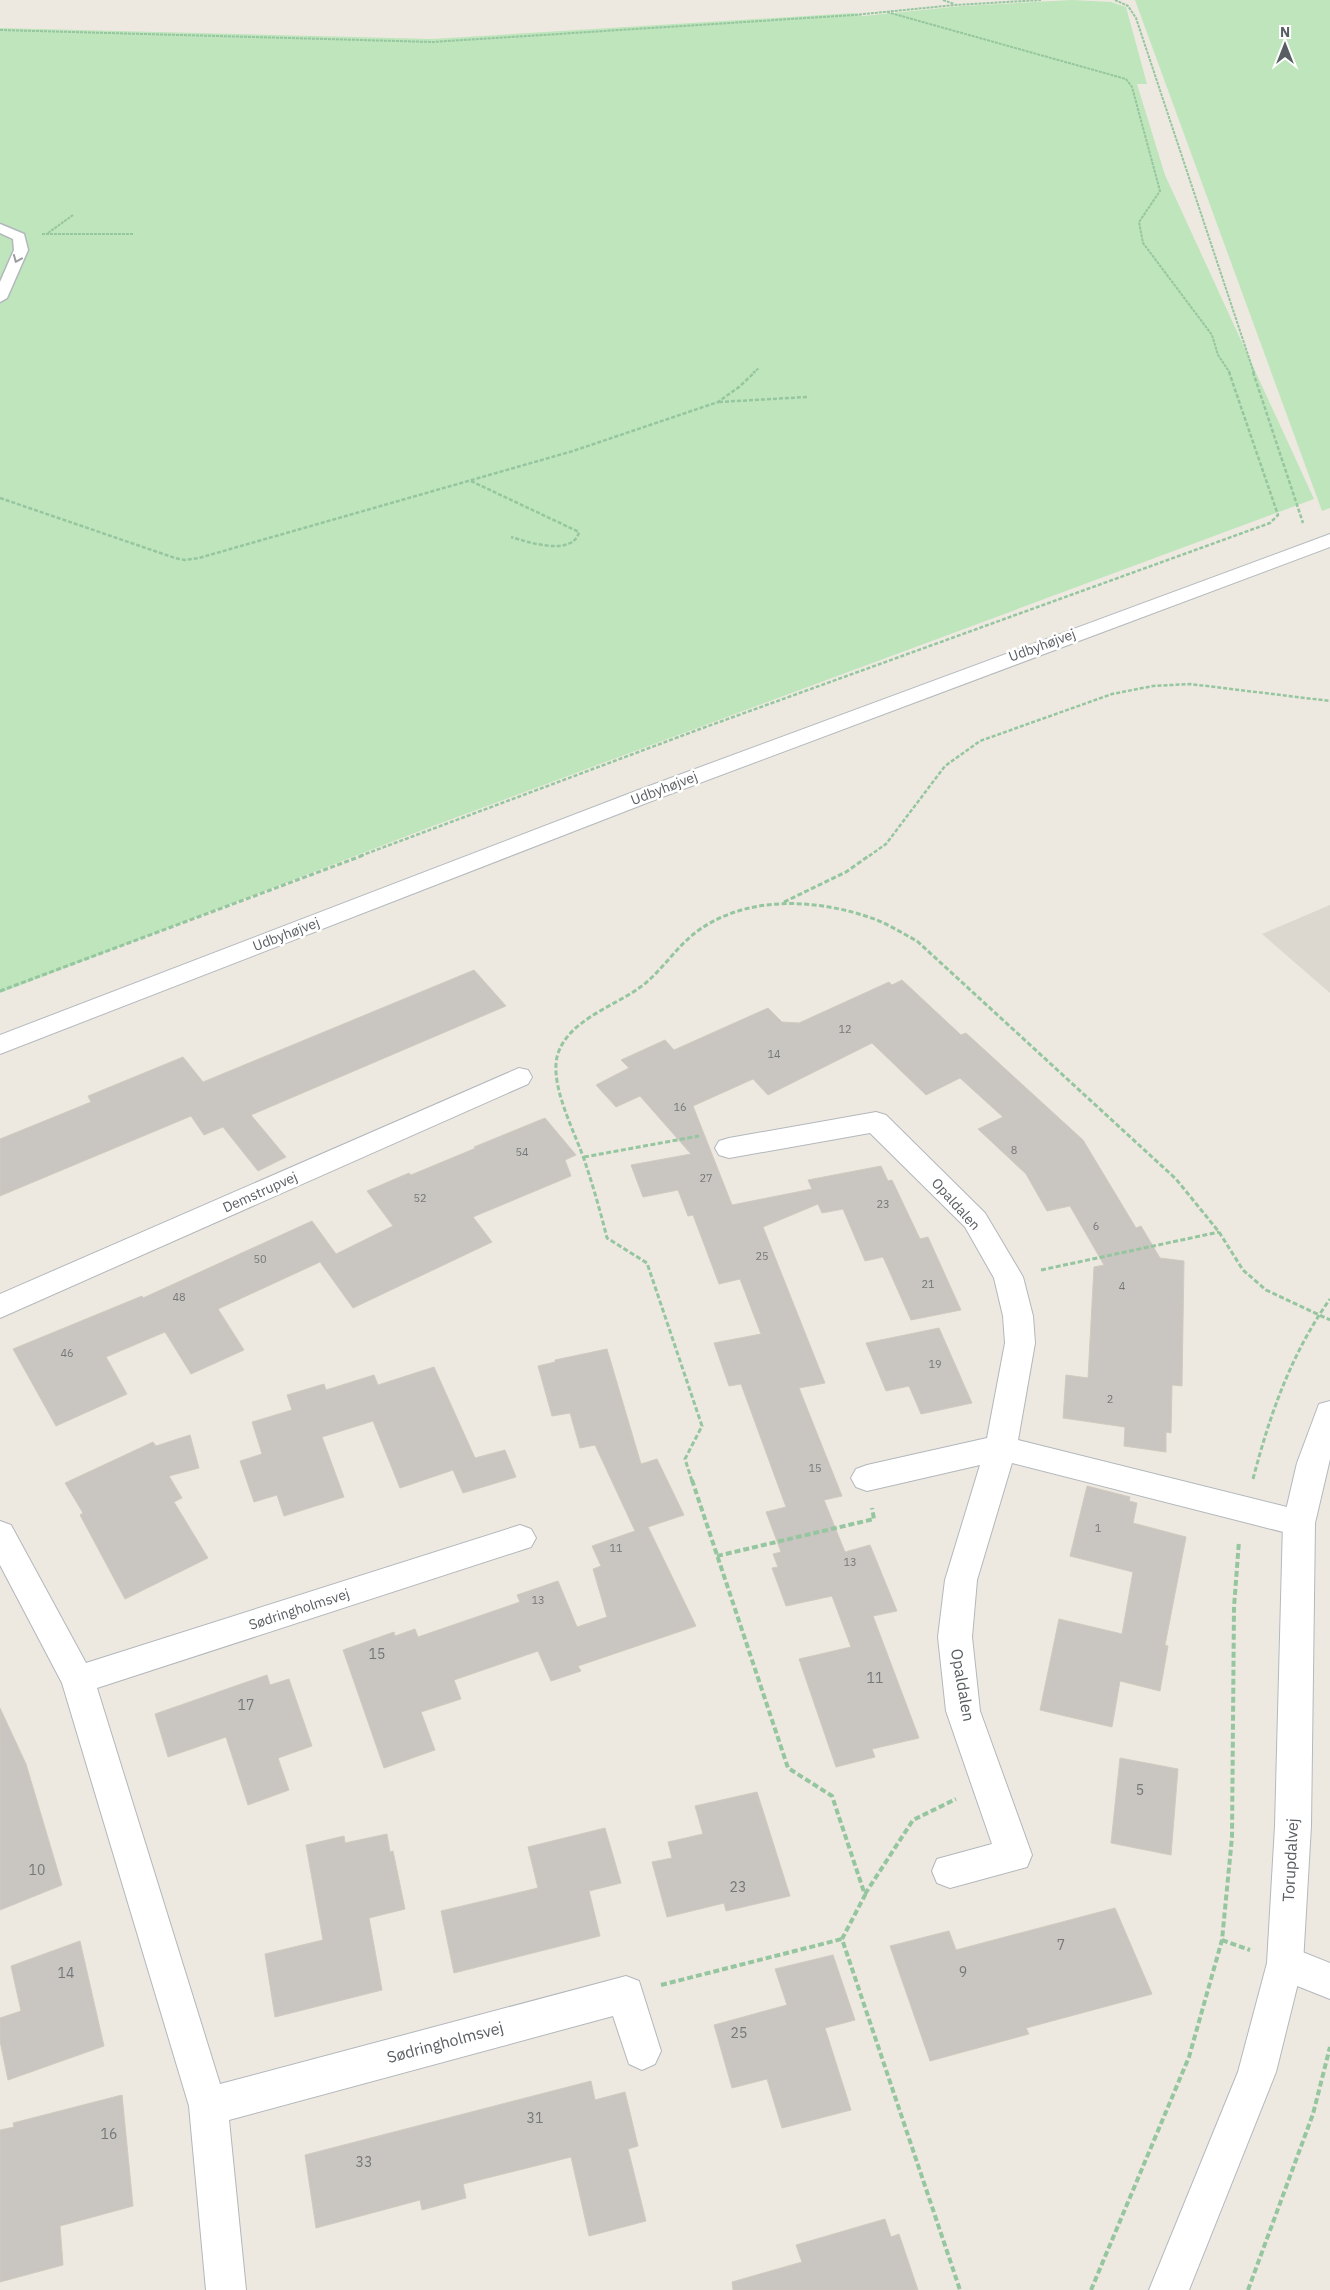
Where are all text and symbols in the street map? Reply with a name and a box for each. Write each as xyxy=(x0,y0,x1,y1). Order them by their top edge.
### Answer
north arrow xyxy=(1260,20,1310,70)
text: N xyxy=(1280,23,1290,41)
one-way arrow xyxy=(13,254,23,262)
street label: Udbyhøjvej xyxy=(1006,625,1078,665)
street label: Udbyhøjvej xyxy=(628,767,700,809)
street label: Udbyhøjvej xyxy=(250,913,322,955)
house number: 12 xyxy=(838,1022,852,1036)
house number: 14 xyxy=(767,1047,781,1061)
house number: 16 xyxy=(673,1100,687,1114)
house number: 8 xyxy=(1011,1143,1017,1157)
house number: 54 xyxy=(515,1145,529,1159)
street label: Demstrupvej xyxy=(220,1168,300,1216)
house number: 27 xyxy=(699,1171,713,1185)
street label: Opaldalen xyxy=(928,1174,984,1234)
house number: 52 xyxy=(413,1191,427,1205)
house number: 23 xyxy=(876,1197,890,1211)
house number: 6 xyxy=(1093,1219,1099,1233)
house number: 25 xyxy=(755,1249,769,1263)
house number: 50 xyxy=(253,1252,267,1266)
house number: 21 xyxy=(921,1277,935,1291)
house number: 4 xyxy=(1119,1279,1126,1293)
house number: 48 xyxy=(172,1290,186,1304)
house number: 46 xyxy=(60,1346,74,1360)
house number: 19 xyxy=(928,1357,942,1371)
house number: 2 xyxy=(1107,1392,1113,1406)
house number: 15 xyxy=(808,1461,822,1475)
house number: 1 xyxy=(1095,1521,1102,1535)
house number: 11 xyxy=(609,1541,623,1555)
house number: 13 xyxy=(843,1555,857,1569)
street label: Sødringholmsvej xyxy=(246,1584,352,1634)
house number: 13 xyxy=(531,1593,545,1607)
house number: 15 xyxy=(369,1645,385,1663)
street label: Opaldalen xyxy=(947,1647,979,1723)
house number: 11 xyxy=(867,1669,883,1687)
house number: 17 xyxy=(238,1696,254,1714)
house number: 5 xyxy=(1136,1781,1144,1799)
street label: Torupdalvej xyxy=(1278,1818,1302,1902)
house number: 10 xyxy=(29,1861,45,1879)
house number: 23 xyxy=(730,1878,746,1896)
house number: 7 xyxy=(1057,1936,1065,1954)
house number: 9 xyxy=(959,1963,967,1981)
house number: 14 xyxy=(58,1964,74,1982)
street label: Sødringholmsvej xyxy=(385,2017,505,2067)
house number: 25 xyxy=(731,2024,747,2042)
house number: 31 xyxy=(527,2109,543,2127)
house number: 16 xyxy=(101,2125,117,2143)
house number: 33 xyxy=(356,2153,372,2171)

